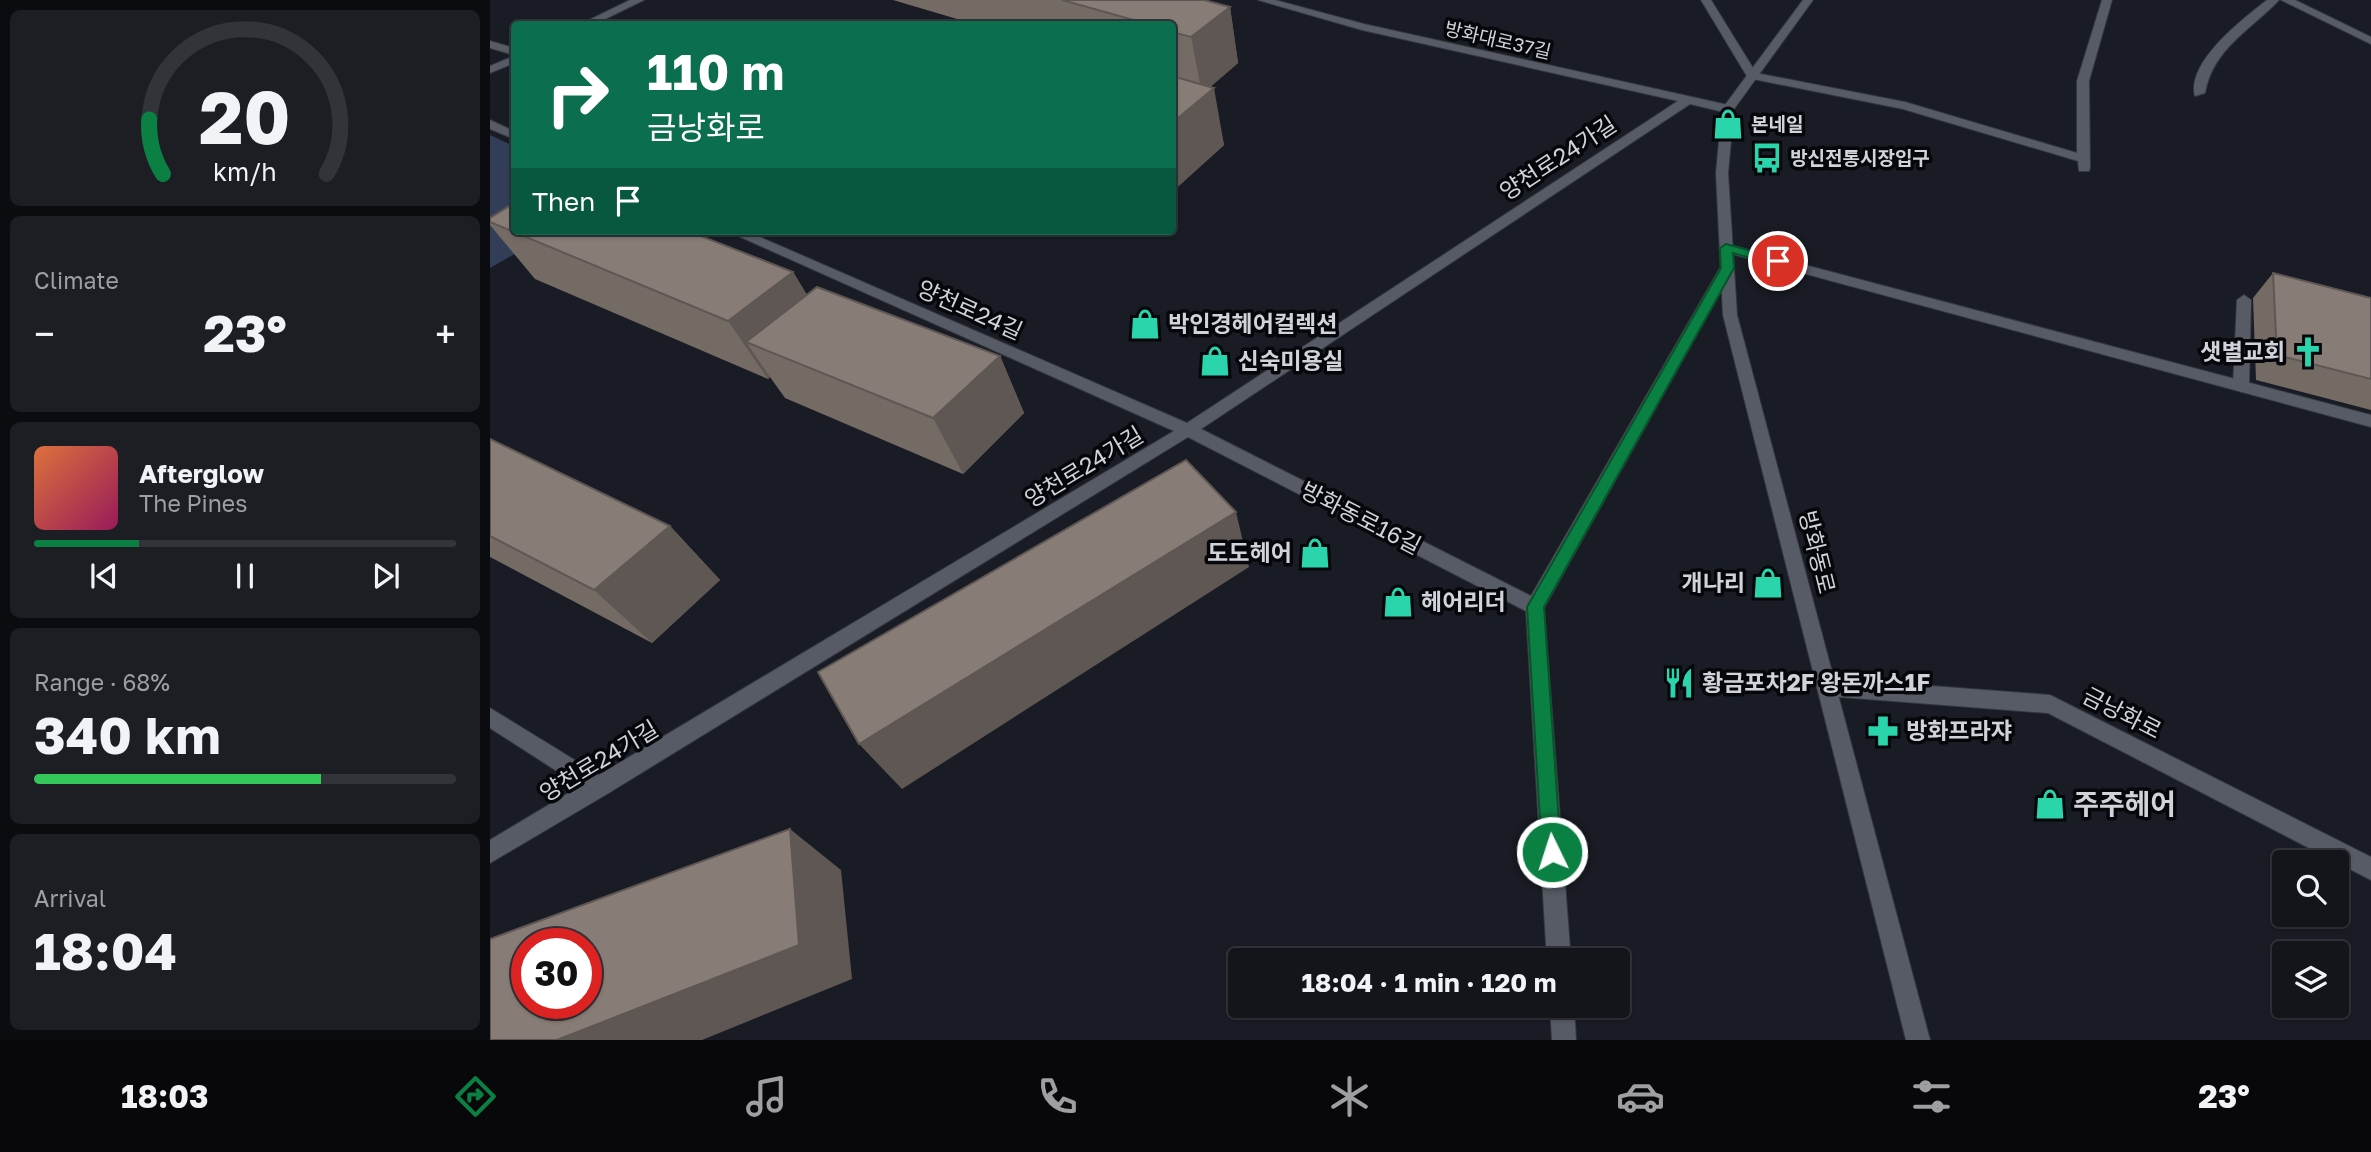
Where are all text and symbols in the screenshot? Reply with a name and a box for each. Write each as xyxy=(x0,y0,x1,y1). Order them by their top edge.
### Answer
street label: 방화대로37길 xyxy=(1443,16,1554,63)
text: 110 m xyxy=(647,42,784,101)
icon: right xyxy=(532,49,623,140)
text: 20 xyxy=(199,73,291,160)
shop icon: 본네일 xyxy=(1711,107,1745,141)
text: 금낭화로 xyxy=(647,108,765,146)
street label: 양천로24가길 xyxy=(1494,109,1621,205)
place label: 본네일 xyxy=(1751,112,1803,135)
bus stop icon: 방신전통시장입구 xyxy=(1750,141,1784,175)
place label: 방신전통시장입구 xyxy=(1790,146,1930,169)
text: km/h xyxy=(213,156,277,187)
icon: arrive xyxy=(609,182,647,220)
text: Then xyxy=(532,186,595,217)
pin xyxy=(1748,231,1808,291)
icon: arrive xyxy=(1759,242,1797,280)
text: Climate xyxy=(34,266,119,294)
street label: 양천로24길 xyxy=(914,274,1027,345)
text: 23° xyxy=(203,301,287,363)
shop icon: 박인경헤어컬렉션 xyxy=(1128,307,1162,341)
place label: 박인경헤어컬렉션 xyxy=(1168,309,1337,337)
text: − xyxy=(34,311,55,356)
text: + xyxy=(435,311,456,356)
church icon: 샛별교회 xyxy=(2291,335,2325,369)
place label: 샛별교회 xyxy=(2200,337,2285,365)
shop icon: 신숙미용실 xyxy=(1198,344,1232,378)
place label: 신숙미용실 xyxy=(1238,346,1344,374)
street label: 양천로24가길 xyxy=(1019,420,1148,512)
text: Afterglow xyxy=(139,458,264,489)
street label: 방화동로16길 xyxy=(1297,475,1426,559)
text: The Pines xyxy=(139,489,247,517)
street label: 방화동로 xyxy=(1794,507,1842,596)
shop icon: 도도헤어 xyxy=(1298,536,1332,570)
place label: 도도헤어 xyxy=(1207,538,1292,566)
icon: previous xyxy=(85,557,123,595)
icon: pause xyxy=(226,557,264,595)
icon: next xyxy=(367,557,405,595)
shop icon: 개나리 xyxy=(1751,566,1785,600)
place label: 개나리 xyxy=(1682,568,1745,596)
shop icon: 헤어리더 xyxy=(1381,585,1415,619)
place label: 헤어리더 xyxy=(1421,587,1506,615)
restaurant icon: 황금포차2F 왕돈까스1F xyxy=(1662,666,1696,700)
text: Range · 68% xyxy=(34,668,170,696)
place label: 황금포차2F 왕돈까스1F xyxy=(1702,668,1930,696)
street label: 금낭화로 xyxy=(2078,680,2167,744)
text: 340 km xyxy=(34,703,221,765)
street label: 양천로24가길 xyxy=(534,714,663,806)
pharmacy icon: 방화프라쟈 xyxy=(1866,714,1900,748)
place label: 방화프라쟈 xyxy=(1906,716,2012,744)
shop icon: 주주헤어 xyxy=(2033,787,2067,821)
place label: 주주헤어 xyxy=(2073,787,2176,820)
position arrow xyxy=(1515,815,1589,889)
map controls xyxy=(2272,850,2349,1018)
button: search xyxy=(2272,850,2349,927)
text: Arrival xyxy=(34,884,106,912)
text: 18:04 xyxy=(34,919,177,981)
speed limit sign: 30 xyxy=(511,928,602,1019)
button: layers xyxy=(2272,941,2349,1018)
text: 18:04 · 1 min · 120 m xyxy=(1301,967,1557,998)
icon: directions xyxy=(451,1072,500,1121)
icon: music xyxy=(742,1072,791,1121)
icon: phone xyxy=(1033,1072,1082,1121)
icon: climate xyxy=(1325,1072,1374,1121)
icon: car xyxy=(1616,1072,1665,1121)
icon: filters xyxy=(1907,1072,1956,1121)
text: 18:03 xyxy=(121,1077,209,1115)
text: 23° xyxy=(2198,1077,2250,1115)

